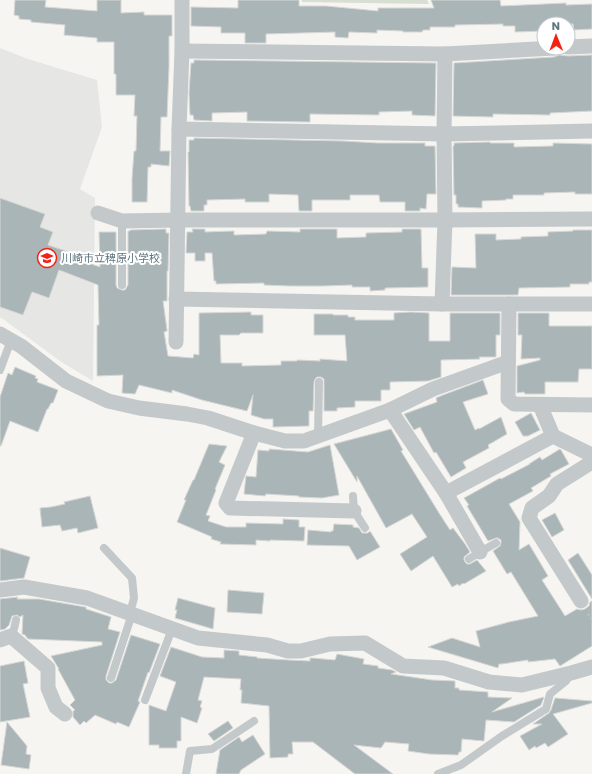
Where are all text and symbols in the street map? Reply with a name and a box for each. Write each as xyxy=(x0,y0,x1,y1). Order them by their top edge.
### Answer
north arrow xyxy=(536,16,576,56)
text: N xyxy=(552,18,560,34)
school or university icon: 川崎市立稗原小学校 xyxy=(36,247,58,269)
place label: 川崎市立稗原小学校 xyxy=(61,250,160,266)

